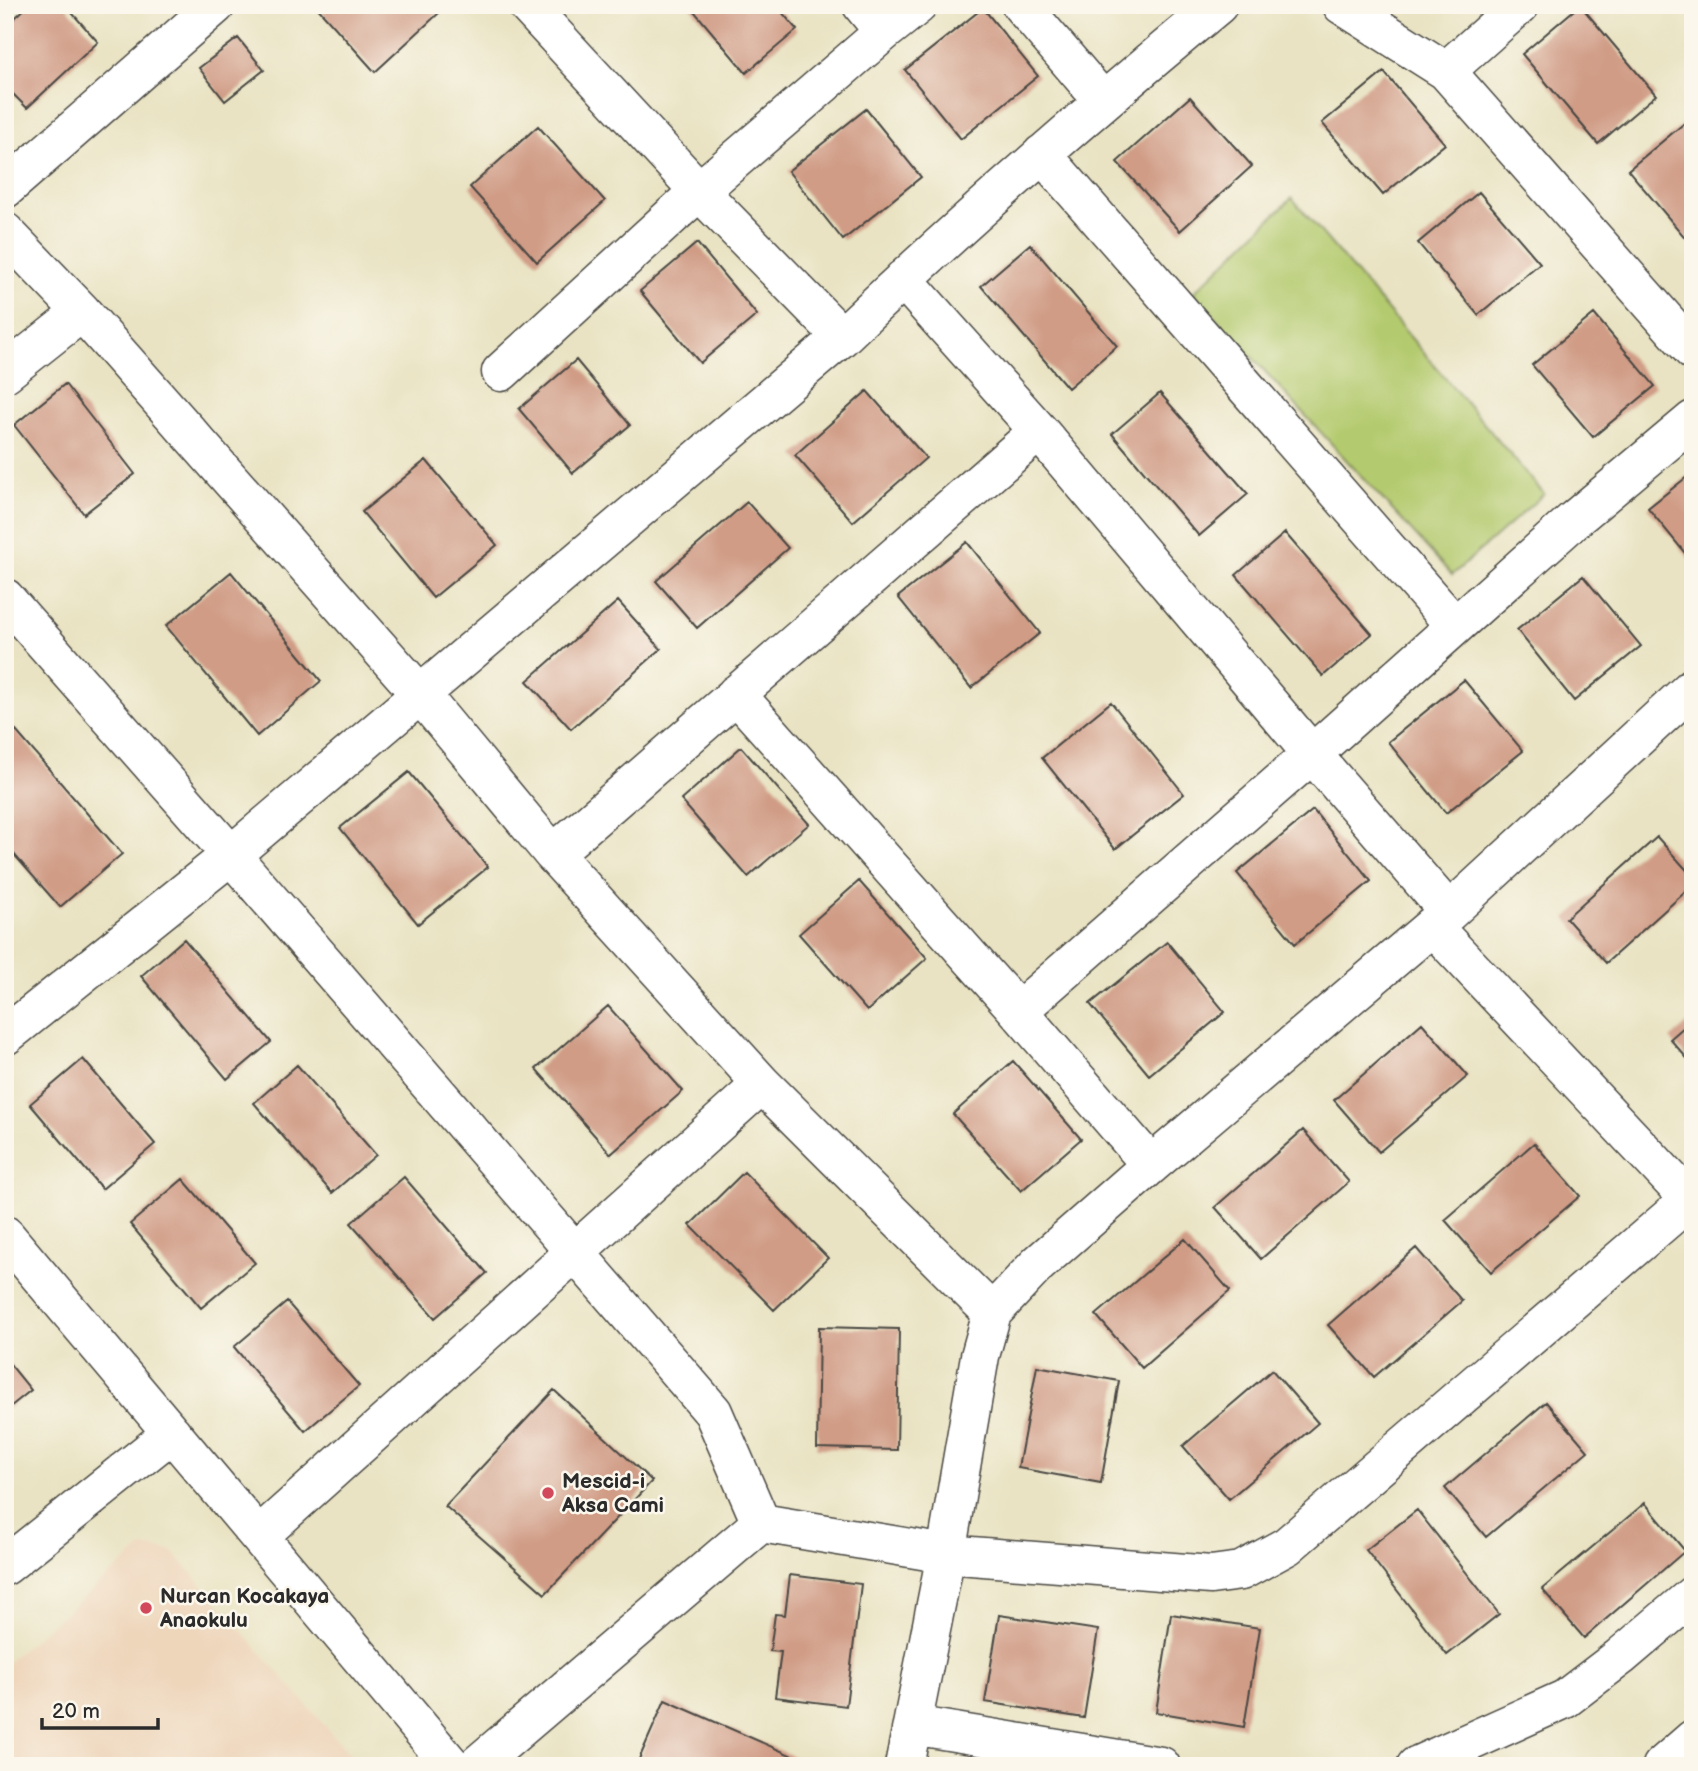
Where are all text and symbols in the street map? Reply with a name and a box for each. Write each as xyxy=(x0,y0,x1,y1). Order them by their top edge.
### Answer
place label: Mescid-i Aksa Cami xyxy=(561,1469,664,1518)
marker: Mescid-i Aksa Cami xyxy=(540,1485,556,1501)
place label: Nurcan Kocakaya Anaokulu xyxy=(159,1584,329,1633)
marker: Nurcan Kocakaya Anaokulu xyxy=(138,1600,154,1616)
scale bar xyxy=(42,1687,158,1731)
text: 20 m xyxy=(52,1699,100,1724)

